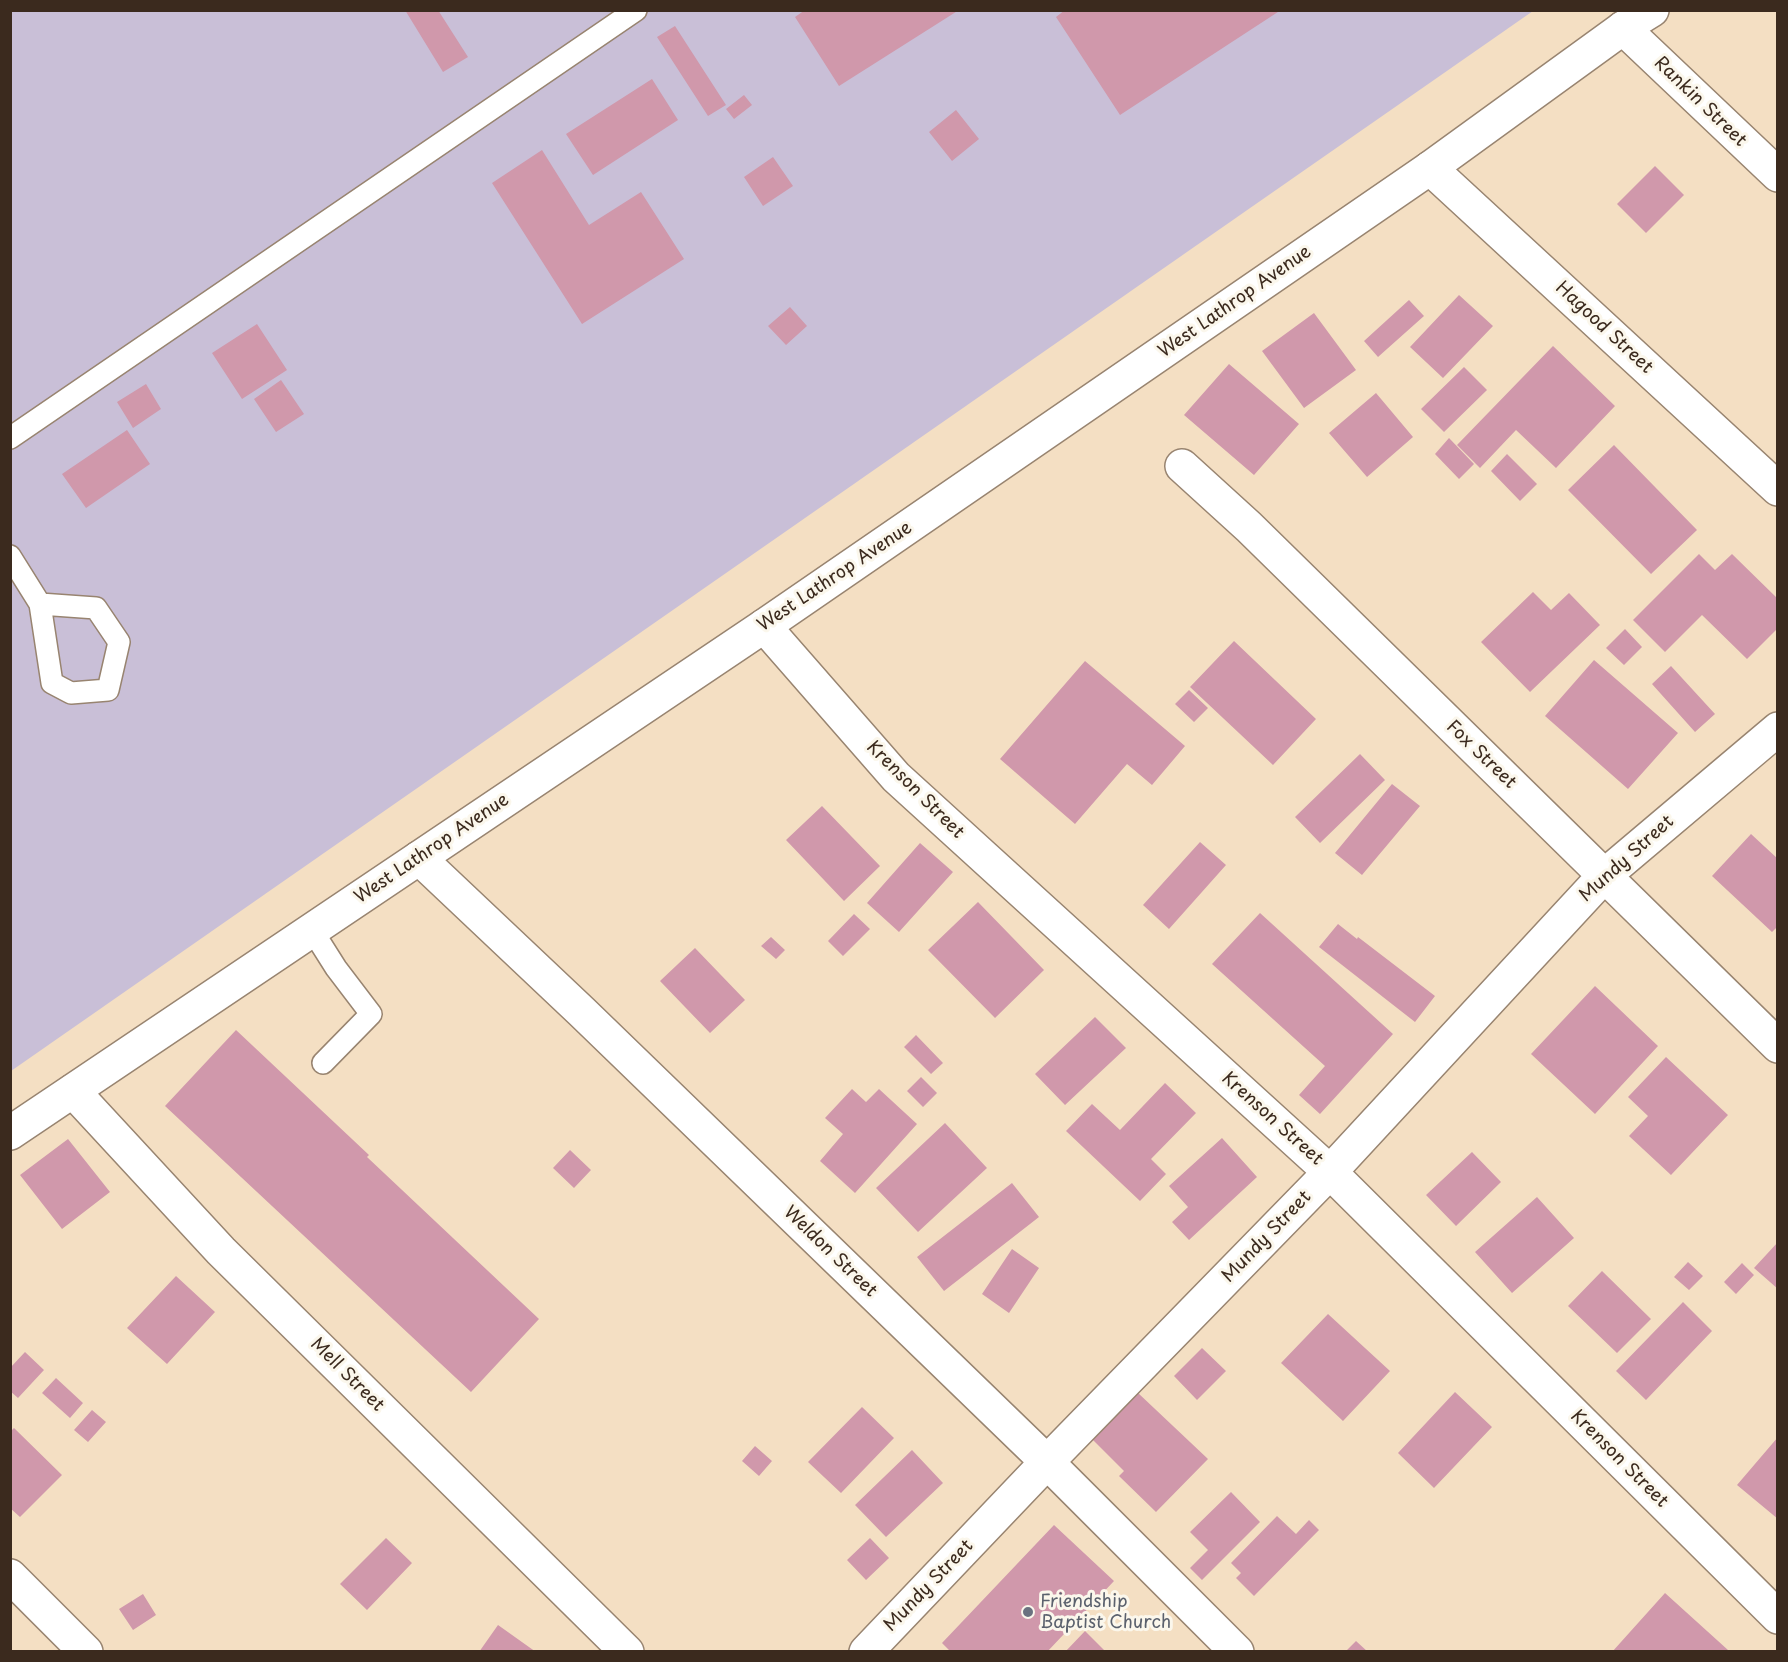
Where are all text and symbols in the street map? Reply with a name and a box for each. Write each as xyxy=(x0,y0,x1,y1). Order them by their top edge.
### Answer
street label: Rankin Street xyxy=(1649,52,1751,152)
street label: West Lathrop Avenue xyxy=(1155,241,1315,363)
street label: Hagood Street xyxy=(1551,277,1657,379)
street label: West Lathrop Avenue xyxy=(754,517,916,637)
street label: Fox Street xyxy=(1441,716,1521,794)
street label: Krenson Street xyxy=(862,737,968,843)
street label: West Lathrop Avenue xyxy=(351,789,513,909)
street label: Mundy Street xyxy=(1575,811,1679,907)
street label: Krenson Street xyxy=(1217,1068,1327,1170)
street label: Mundy Street xyxy=(1218,1187,1316,1287)
street label: Weldon Street xyxy=(779,1202,881,1302)
street label: Mell Street xyxy=(306,1334,388,1416)
street label: Krenson Street xyxy=(1566,1406,1672,1512)
street label: Mundy Street xyxy=(880,1536,978,1636)
place label: Friendship Baptist Church xyxy=(1040,1591,1171,1634)
marker: Friendship Baptist Church xyxy=(1021,1605,1035,1619)

